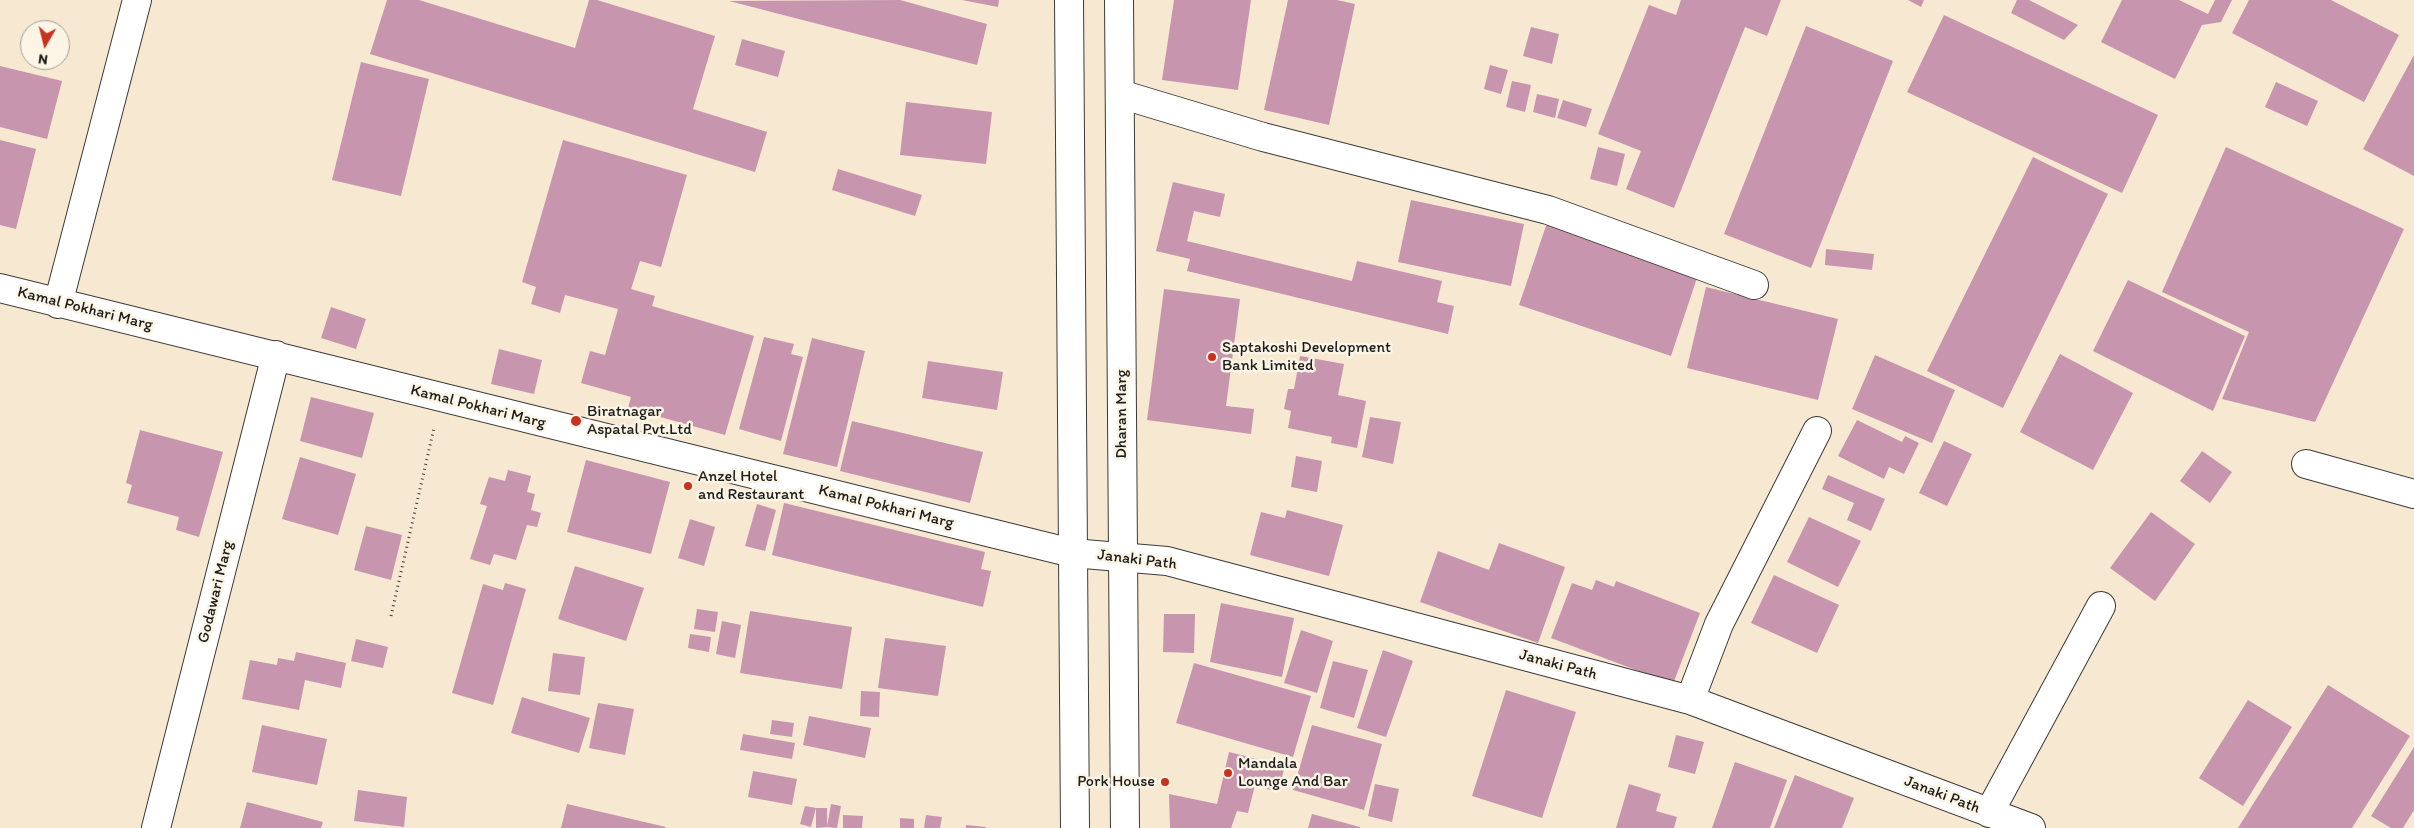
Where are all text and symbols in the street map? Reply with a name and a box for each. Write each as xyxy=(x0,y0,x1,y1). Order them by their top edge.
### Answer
north arrow xyxy=(20,20,70,70)
text: N xyxy=(37,50,49,68)
street label: Kamal Pokhari Marg xyxy=(15,283,155,335)
place label: Saptakoshi Development Bank Limited xyxy=(1222,338,1391,376)
marker: Saptakoshi Development Bank Limited xyxy=(1206,351,1218,363)
street label: Dharan Marg xyxy=(1112,369,1132,459)
street label: Kamal Pokhari Marg xyxy=(408,381,548,433)
place label: Biratnagar Aspatal Pvt.Ltd xyxy=(587,402,692,440)
marker: Biratnagar Aspatal Pvt.Ltd xyxy=(569,414,583,428)
place label: Anzel Hotel and Restaurant xyxy=(698,467,804,505)
marker: Anzel Hotel and Restaurant xyxy=(682,480,694,492)
street label: Kamal Pokhari Marg xyxy=(816,481,956,533)
street label: Godawari Marg xyxy=(194,539,238,645)
street label: Janaki Path xyxy=(1096,546,1178,574)
street label: Janaki Path xyxy=(1517,645,1599,685)
place label: Mandala Lounge And Bar xyxy=(1238,754,1348,792)
marker: Mandala Lounge And Bar xyxy=(1222,767,1234,779)
place label: Pork House xyxy=(1077,772,1155,792)
street label: Janaki Path xyxy=(1901,772,1983,818)
marker: Pork House xyxy=(1159,776,1171,788)

